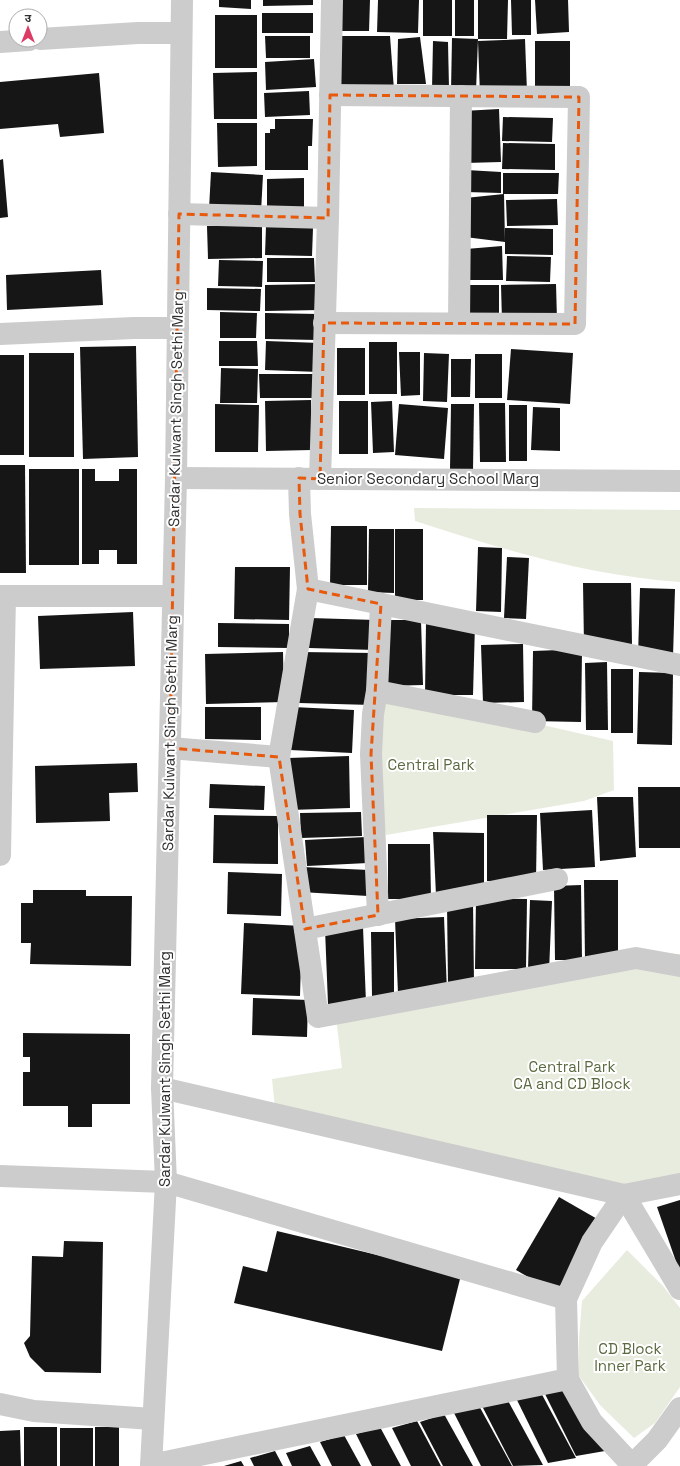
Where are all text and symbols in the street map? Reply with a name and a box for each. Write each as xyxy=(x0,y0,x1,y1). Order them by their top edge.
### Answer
north arrow xyxy=(8,8,48,48)
text: उ xyxy=(25,11,32,25)
street label: Sardar Kulwant Singh Sethi Marg xyxy=(164,291,187,527)
street label: Senior Secondary School Marg xyxy=(317,469,539,488)
street label: Sardar Kulwant Singh Sethi Marg xyxy=(158,615,181,851)
park label: Central Park xyxy=(387,755,475,774)
street label: Sardar Kulwant Singh Sethi Marg xyxy=(155,951,174,1187)
park label: Central Park CA and CD Block xyxy=(513,1057,631,1093)
park label: CD Block Inner Park xyxy=(594,1339,666,1375)

